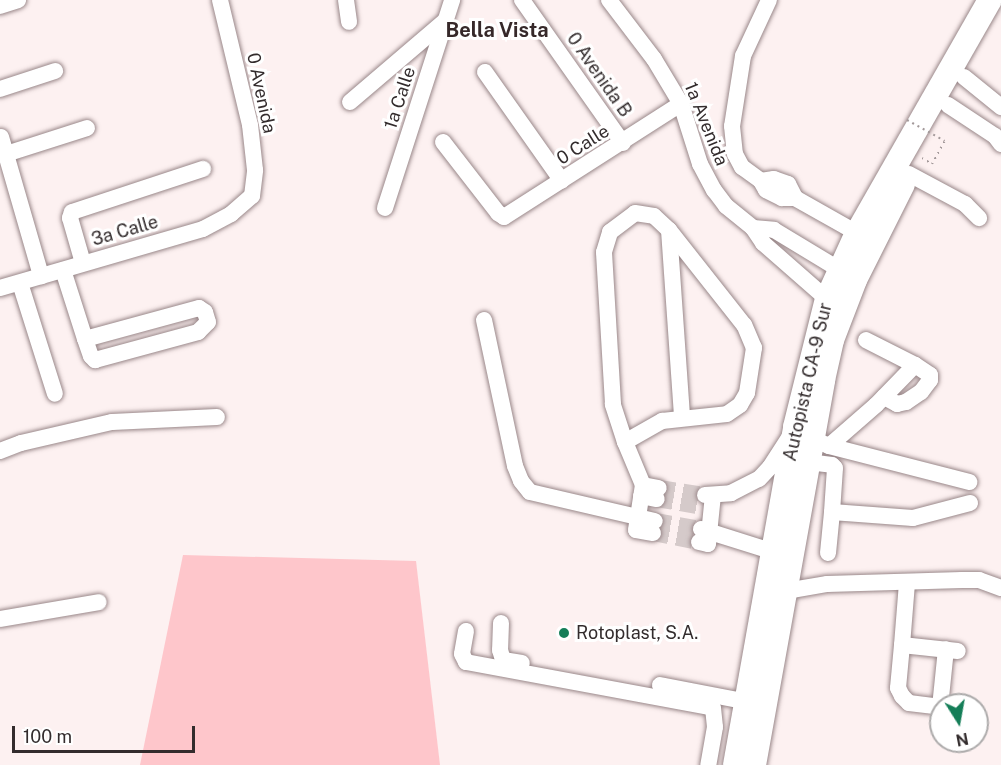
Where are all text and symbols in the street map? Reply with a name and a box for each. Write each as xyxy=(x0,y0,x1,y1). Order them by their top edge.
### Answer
district label: Bella Vista xyxy=(445,18,549,42)
street label: 0 Avenida B xyxy=(562,29,636,121)
street label: 0 Avenida xyxy=(242,51,280,135)
street label: 1a Calle xyxy=(380,64,420,132)
street label: 1a Avenida xyxy=(680,79,732,169)
street label: 0 Calle xyxy=(553,120,613,170)
street label: 3a Calle xyxy=(89,211,161,251)
street label: Autopista CA-9 Sur xyxy=(779,301,837,463)
place label: Rotoplast, S.A. xyxy=(576,622,698,644)
marker: Rotoplast, S.A. xyxy=(557,626,571,640)
north arrow xyxy=(929,693,989,753)
scale bar xyxy=(15,714,198,752)
text: 100 m xyxy=(23,726,72,747)
text: N xyxy=(954,729,970,750)

